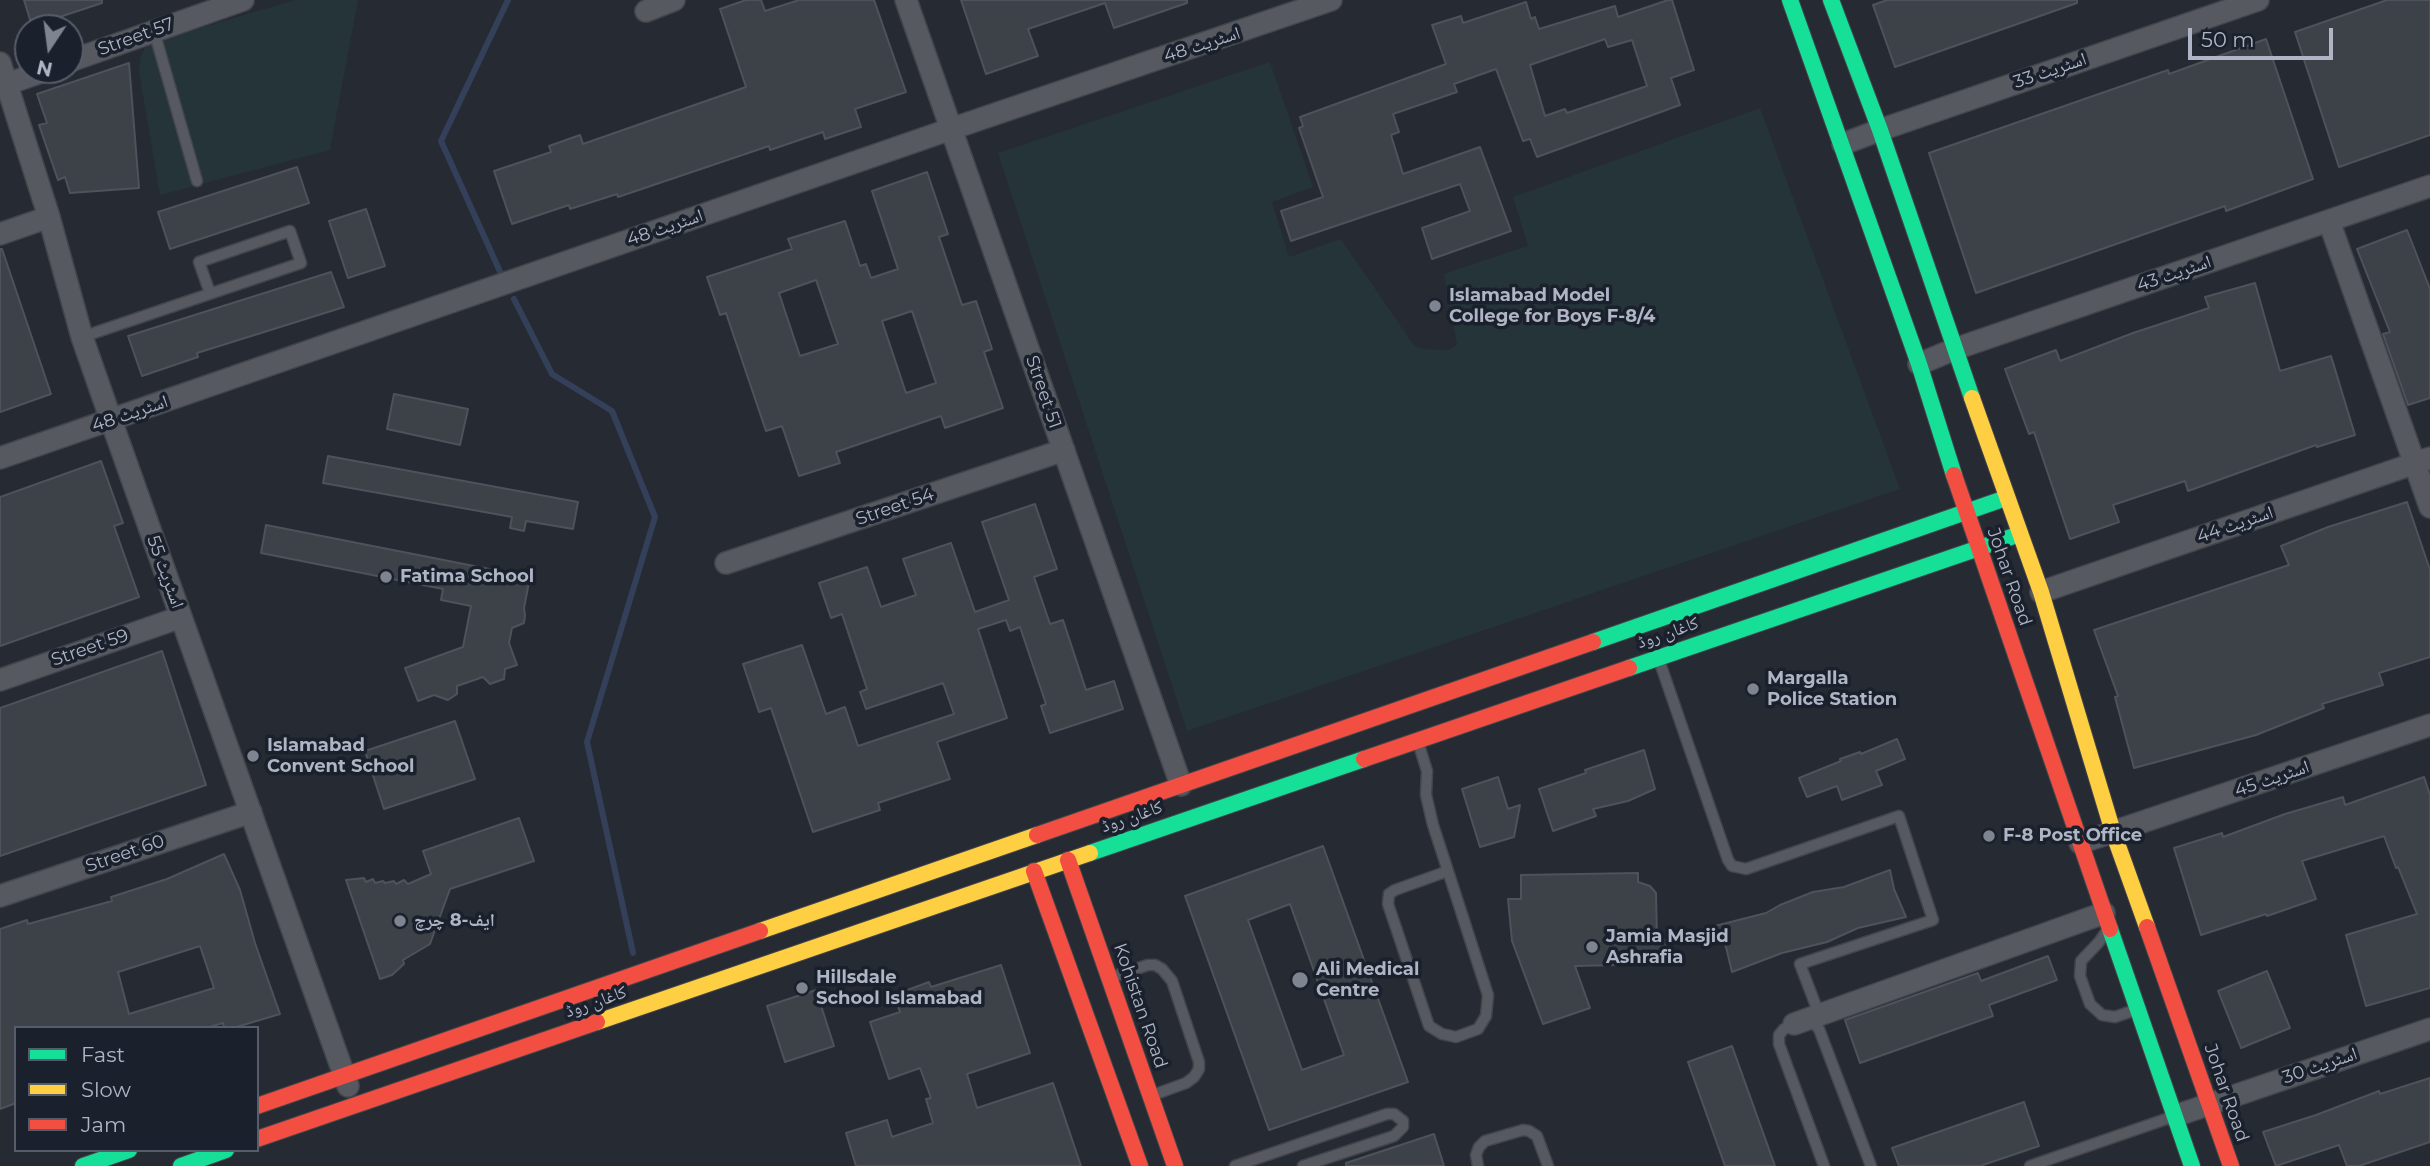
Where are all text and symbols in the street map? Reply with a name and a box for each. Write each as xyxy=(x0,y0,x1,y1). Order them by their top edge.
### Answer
street label: Street 57 xyxy=(95,13,177,61)
north arrow xyxy=(14,14,84,84)
scale bar xyxy=(2192,14,2337,58)
street label: اسٹریٹ 48 xyxy=(1161,23,1243,67)
text: 50 m xyxy=(2201,27,2255,52)
street label: اسٹریٹ 33 xyxy=(2011,48,2089,94)
text: N xyxy=(35,55,55,81)
street label: اسٹریٹ 48 xyxy=(624,205,706,251)
street label: اسٹریٹ 43 xyxy=(2134,251,2214,297)
place label: Islamabad Model College for Boys F-8/4 xyxy=(1449,285,1655,328)
marker: Islamabad Model College for Boys F-8/4 xyxy=(1427,298,1443,314)
street label: Street 51 xyxy=(1020,353,1066,431)
street label: اسٹریٹ 48 xyxy=(89,391,171,437)
street label: Street 54 xyxy=(853,484,937,530)
street label: اسٹریٹ 44 xyxy=(2194,502,2276,548)
street label: Johar Road xyxy=(1982,525,2036,629)
street label: اسٹریٹ 55 xyxy=(142,533,188,611)
place label: Fatima School xyxy=(400,566,534,588)
marker: Fatima School xyxy=(378,569,394,585)
street label: کاغان روڈ xyxy=(1634,612,1702,654)
street label: Street 59 xyxy=(49,625,131,671)
place label: Margalla Police Station xyxy=(1767,668,1897,710)
marker: Margalla Police Station xyxy=(1745,681,1761,697)
place label: Islamabad Convent School xyxy=(267,735,415,778)
marker: Islamabad Convent School xyxy=(245,748,261,764)
street label: اسٹریٹ 45 xyxy=(2232,756,2312,802)
street label: کاغان روڈ xyxy=(1098,796,1166,838)
place label: F-8 Post Office xyxy=(2003,825,2142,847)
marker: F-8 Post Office xyxy=(1981,828,1997,844)
street label: Street 60 xyxy=(83,830,167,878)
place label: ایف-8 چرچ xyxy=(414,910,495,932)
marker: ایف-8 چرچ xyxy=(392,913,408,929)
place label: Jamia Masjid Ashrafia xyxy=(1606,926,1729,968)
marker: Jamia Masjid Ashrafia xyxy=(1584,939,1600,955)
street label: Kohistan Road xyxy=(1108,941,1172,1071)
place label: Ali Medical Centre xyxy=(1316,959,1419,1002)
place label: Hillsdale School Islamabad xyxy=(816,967,983,1010)
marker: Ali Medical Centre xyxy=(1290,970,1310,990)
marker: Hillsdale School Islamabad xyxy=(794,980,810,996)
street label: کاغان روڈ xyxy=(562,981,630,1023)
legend xyxy=(14,1026,259,1152)
street label: Johar Road xyxy=(2199,1041,2253,1145)
text: Fast xyxy=(81,1042,125,1067)
street label: اسٹریٹ 30 xyxy=(2280,1043,2360,1089)
text: Slow xyxy=(81,1077,131,1102)
text: Jam xyxy=(81,1112,126,1137)

